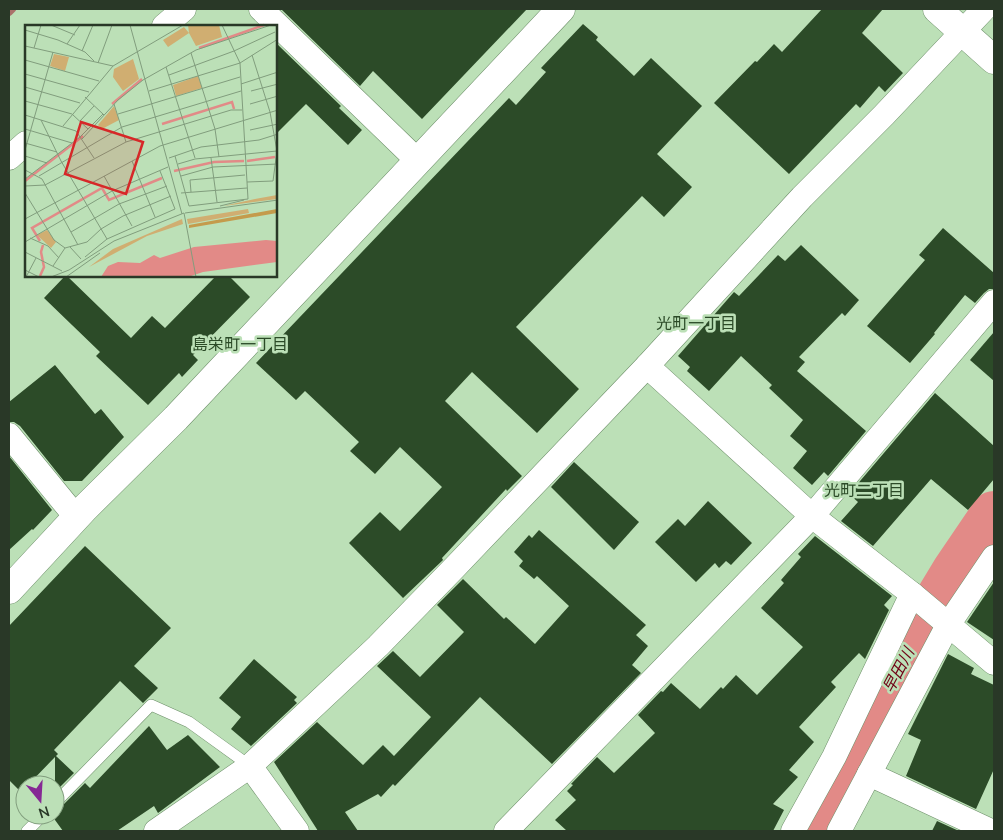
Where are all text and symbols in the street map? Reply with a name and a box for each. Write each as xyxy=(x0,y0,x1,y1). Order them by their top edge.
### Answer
inset map xyxy=(25,25,278,278)
district label: 光町一丁目 xyxy=(656,313,736,335)
district label: 島栄町一丁目 xyxy=(192,334,288,356)
district label: 光町二丁目 xyxy=(824,480,904,502)
water label: 早田川 xyxy=(878,642,921,697)
north arrow xyxy=(15,775,65,825)
text: N xyxy=(36,801,52,823)

